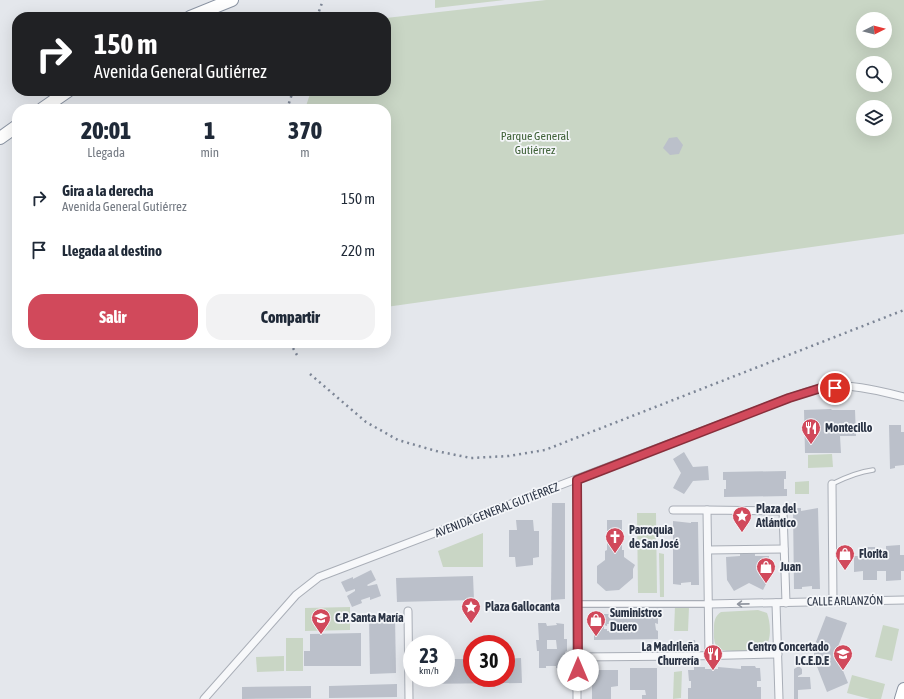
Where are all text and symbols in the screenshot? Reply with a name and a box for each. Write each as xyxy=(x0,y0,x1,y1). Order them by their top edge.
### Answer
north arrow xyxy=(856,12,892,48)
map controls xyxy=(856,12,892,136)
icon: right xyxy=(28,28,80,80)
text: 150 m xyxy=(94,28,157,60)
button: search xyxy=(856,56,892,92)
text: Avenida General Gutiérrez xyxy=(94,61,267,82)
button: layers xyxy=(856,100,892,136)
text: 20:01 xyxy=(81,117,131,144)
text: 1 xyxy=(204,117,215,144)
text: 370 xyxy=(288,117,322,144)
park label: Parque General Gutiérrez xyxy=(501,129,570,157)
text: Llegada xyxy=(87,145,125,160)
text: min xyxy=(200,145,219,160)
text: m xyxy=(300,145,310,160)
text: Gira a la derecha xyxy=(62,182,153,199)
icon: right xyxy=(28,187,50,209)
text: 150 m xyxy=(341,190,375,207)
text: Avenida General Gutiérrez xyxy=(62,199,187,214)
icon: arrive xyxy=(28,239,50,261)
text: Llegada al destino xyxy=(62,242,162,259)
text: 220 m xyxy=(341,242,375,259)
button: Salir xyxy=(28,294,198,340)
button: Compartir xyxy=(206,294,375,340)
pin xyxy=(818,371,852,405)
icon: arrive xyxy=(824,377,846,399)
restaurant icon: Montecillo xyxy=(800,417,822,445)
place label: Montecillo xyxy=(825,421,873,435)
street label: AVENIDA GENERAL GUTIÉRREZ xyxy=(433,480,562,540)
place label: Plaza del Atlántico xyxy=(755,502,797,530)
place icon: Plaza del Atlántico xyxy=(731,505,753,533)
place label: Parroquia de San José xyxy=(629,523,680,551)
church icon: Parroquia de San José xyxy=(604,526,626,554)
shop icon: Florita xyxy=(834,543,856,571)
place label: Florita xyxy=(859,547,888,561)
shop icon: Juan xyxy=(755,556,777,584)
place label: Juan xyxy=(779,560,801,574)
street label: CALLE ARLANZÓN xyxy=(807,593,883,609)
place icon: Plaza Gallocanta xyxy=(460,596,482,624)
place label: Plaza Gallocanta xyxy=(485,600,560,614)
one-way arrow xyxy=(737,600,750,607)
place label: Suministros Duero xyxy=(610,606,663,634)
school or university icon: C.P. Santa María xyxy=(310,607,332,635)
shop icon: Suministros Duero xyxy=(585,609,607,637)
place label: C.P. Santa María xyxy=(335,611,404,625)
speed limit sign: 30 xyxy=(463,635,515,687)
place label: La Madrileña Churrería xyxy=(642,640,699,668)
place label: Centro Concertado I.C.E.D.E xyxy=(748,640,829,668)
restaurant icon: La Madrileña Churrería xyxy=(702,643,724,671)
school or university icon: Centro Concertado I.C.E.D.E xyxy=(832,643,854,671)
text: 23 xyxy=(420,644,438,667)
position arrow xyxy=(557,649,599,691)
text: km/h xyxy=(419,665,439,676)

